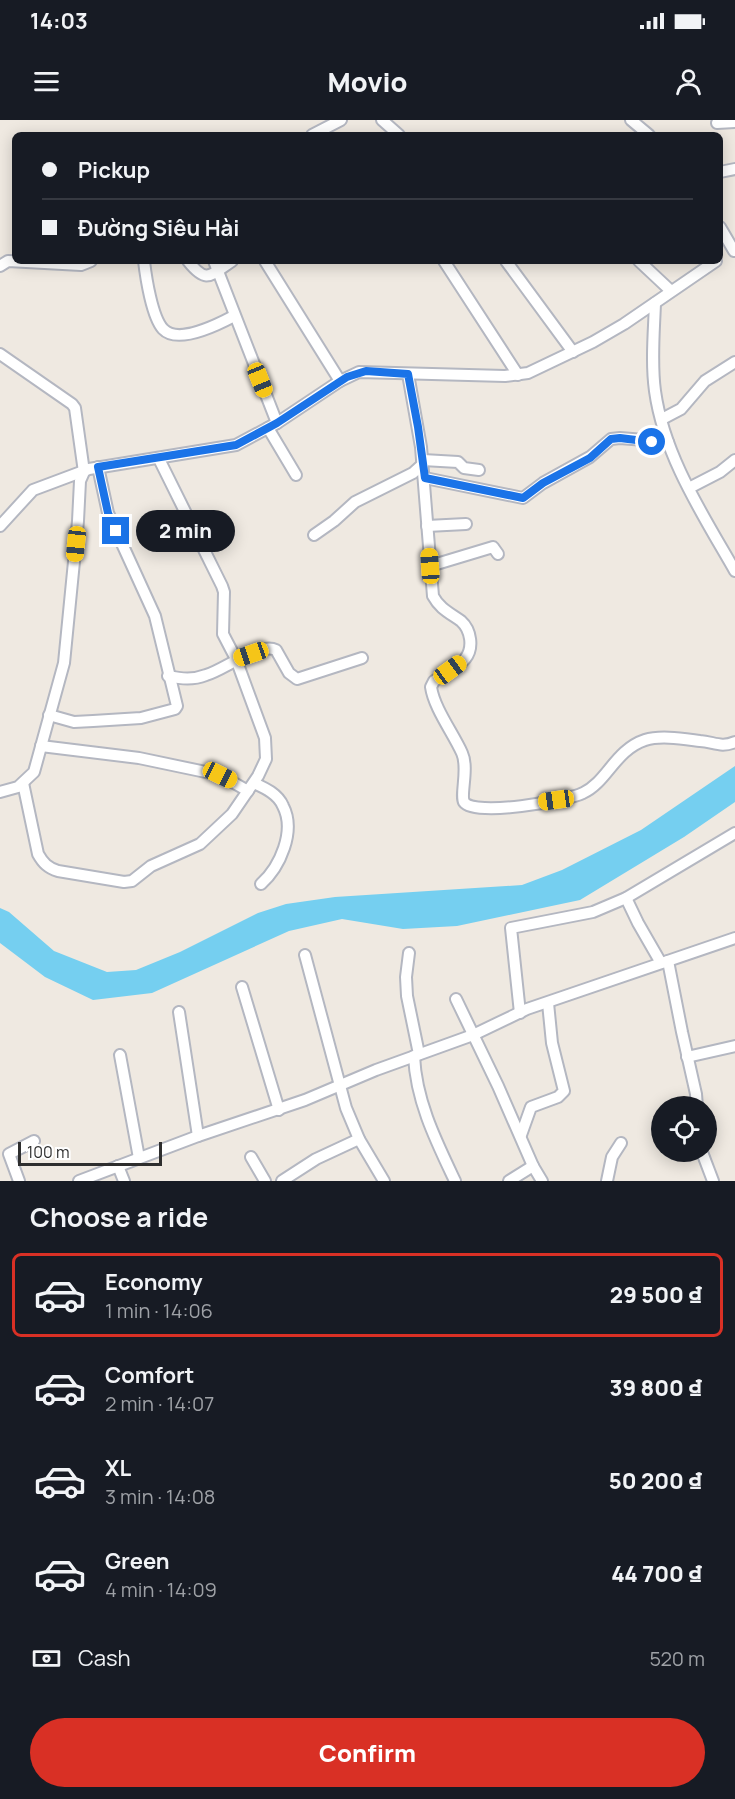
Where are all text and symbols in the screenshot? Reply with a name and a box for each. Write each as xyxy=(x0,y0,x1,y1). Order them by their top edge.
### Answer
text: 14:03 xyxy=(30,6,88,36)
text: Movio xyxy=(328,63,407,100)
icon: menu xyxy=(30,65,63,98)
icon: person xyxy=(672,65,705,98)
text: Pickup xyxy=(78,155,150,185)
text: Đường Siêu Hài xyxy=(78,213,239,243)
car xyxy=(245,360,275,400)
route start xyxy=(638,428,665,455)
callout: 2 min xyxy=(137,510,236,552)
route end xyxy=(102,517,129,544)
text: 2 min xyxy=(159,517,212,544)
car xyxy=(65,525,87,563)
car xyxy=(420,547,440,585)
car xyxy=(231,640,271,668)
car xyxy=(430,652,470,688)
car xyxy=(200,759,240,791)
car xyxy=(537,789,575,811)
map controls xyxy=(651,1096,717,1162)
button: locate xyxy=(651,1096,717,1162)
scale bar xyxy=(18,1139,162,1166)
text: 100 m xyxy=(27,1141,70,1163)
text: Choose a ride xyxy=(30,1198,208,1235)
text: Economy xyxy=(105,1267,203,1297)
icon: car xyxy=(33,1268,87,1322)
text: 29 500 ₫ xyxy=(610,1280,702,1310)
text: 1 min · 14:06 xyxy=(105,1297,213,1324)
text: Comfort xyxy=(105,1360,194,1390)
icon: car xyxy=(33,1361,87,1415)
text: 39 800 ₫ xyxy=(609,1373,702,1403)
text: 2 min · 14:07 xyxy=(105,1390,214,1417)
text: XL xyxy=(105,1453,131,1483)
icon: car xyxy=(33,1454,87,1508)
text: 50 200 ₫ xyxy=(609,1466,702,1496)
text: 3 min · 14:08 xyxy=(105,1483,215,1510)
text: Green xyxy=(105,1546,170,1576)
icon: car xyxy=(33,1547,87,1601)
text: 44 700 ₫ xyxy=(611,1559,702,1589)
text: 4 min · 14:09 xyxy=(105,1576,217,1603)
icon: cash xyxy=(30,1642,63,1675)
text: Cash xyxy=(78,1643,131,1673)
text: 520 m xyxy=(649,1645,705,1672)
button: Confirm xyxy=(30,1718,705,1787)

